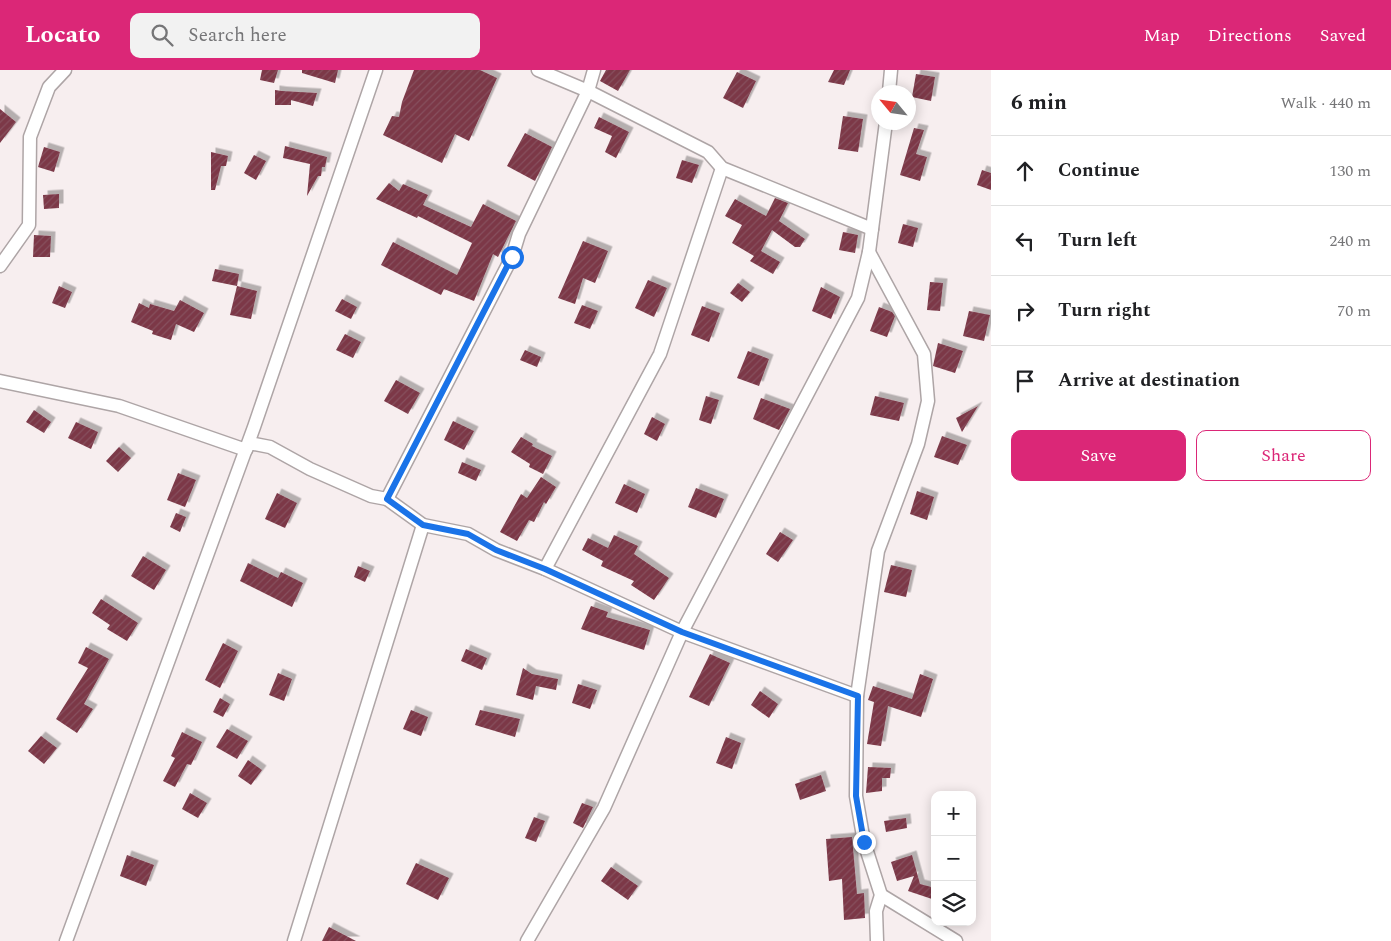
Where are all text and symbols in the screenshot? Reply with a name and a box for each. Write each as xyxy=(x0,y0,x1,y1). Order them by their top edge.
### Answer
search box xyxy=(130,13,480,58)
text: Locato xyxy=(25,17,100,53)
icon: search xyxy=(148,21,176,49)
text: Search here xyxy=(188,21,287,50)
text: Map xyxy=(1144,22,1180,49)
text: Directions xyxy=(1208,22,1292,49)
text: Saved xyxy=(1320,22,1366,49)
north arrow xyxy=(871,85,916,130)
text: 6 min xyxy=(1011,87,1067,119)
text: Walk · 440 m xyxy=(1280,91,1371,115)
text: Continue xyxy=(1058,156,1140,185)
icon: ahead xyxy=(1011,157,1039,185)
text: 130 m xyxy=(1329,159,1371,183)
text: Turn left xyxy=(1058,226,1137,255)
icon: left xyxy=(1011,227,1039,255)
text: 240 m xyxy=(1329,229,1371,253)
route start xyxy=(501,246,524,269)
text: Turn right xyxy=(1058,296,1151,325)
icon: right xyxy=(1011,297,1039,325)
text: 70 m xyxy=(1337,299,1371,323)
text: Arrive at destination xyxy=(1058,366,1240,395)
icon: arrive xyxy=(1011,367,1039,395)
button: Save xyxy=(1011,430,1186,481)
button: Share xyxy=(1196,430,1371,481)
map controls xyxy=(931,791,976,926)
button: + xyxy=(931,791,976,836)
route end xyxy=(853,831,876,854)
button: − xyxy=(931,836,976,881)
button: layers xyxy=(931,881,976,926)

